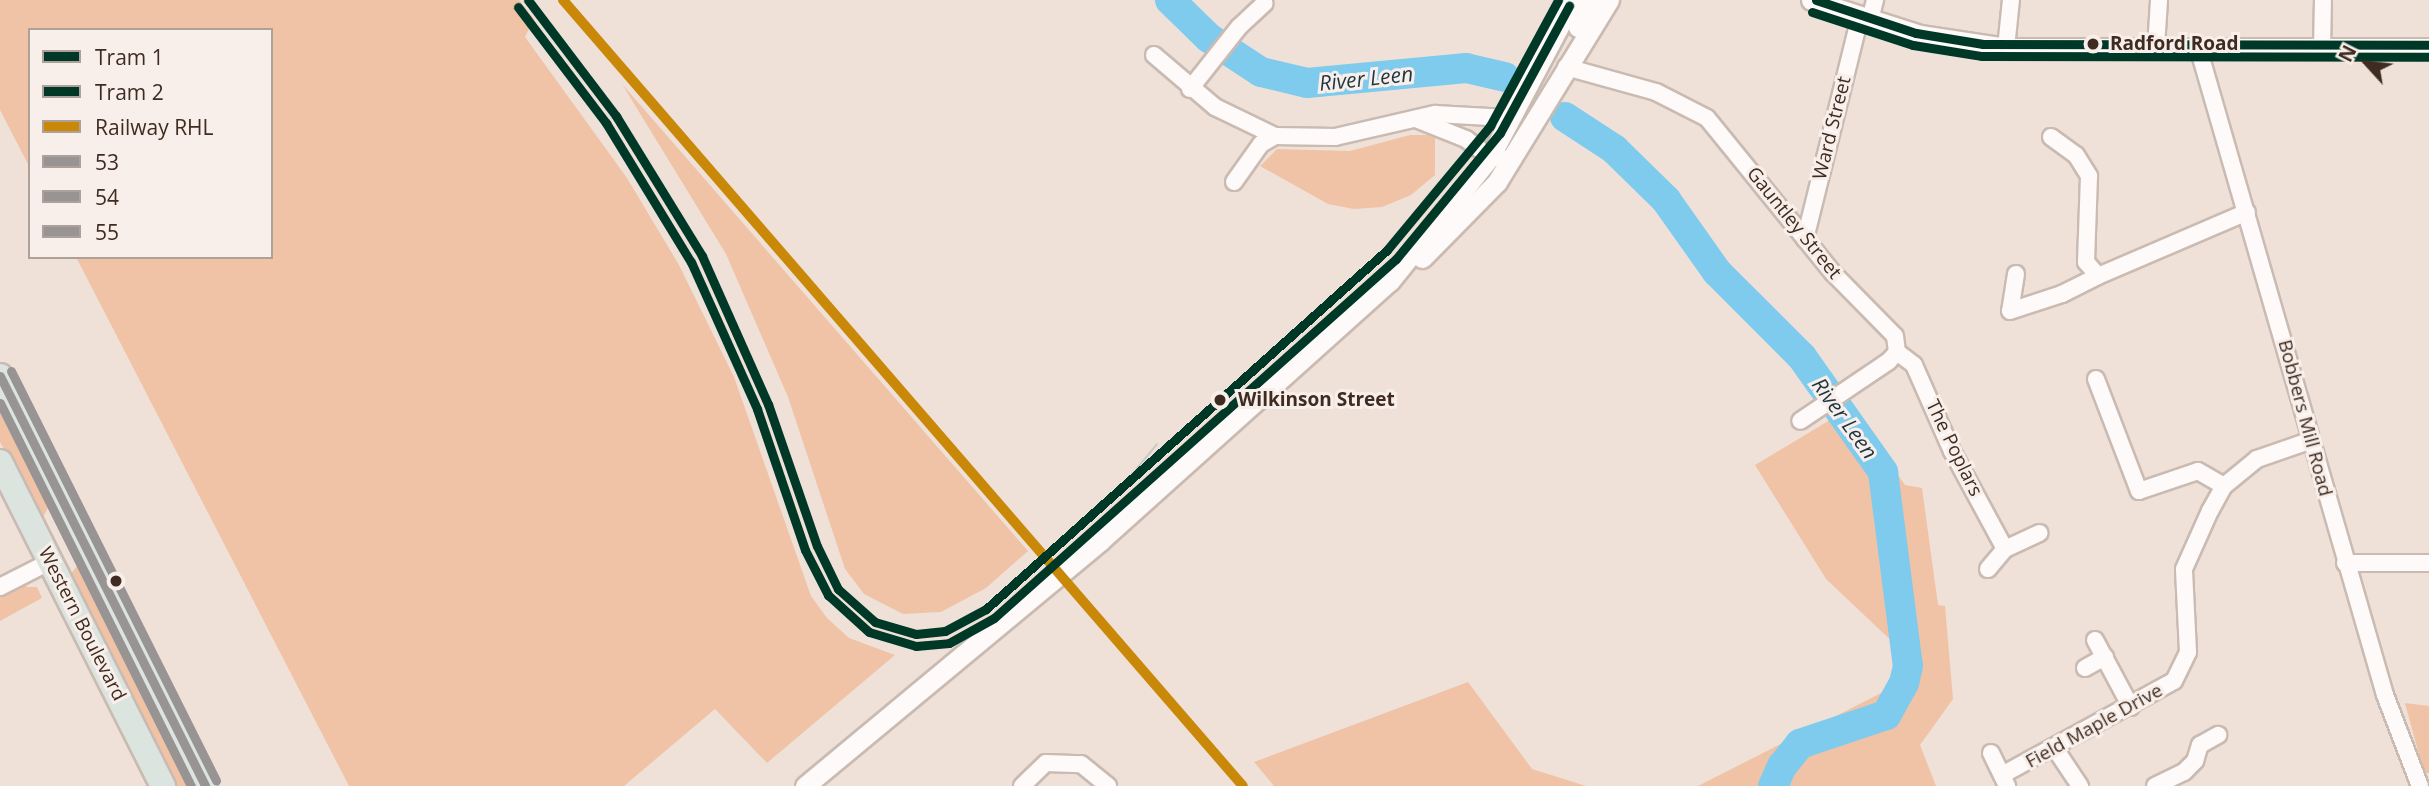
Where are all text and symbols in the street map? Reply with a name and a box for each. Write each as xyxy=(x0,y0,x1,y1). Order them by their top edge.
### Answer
legend xyxy=(28,28,273,259)
north arrow xyxy=(2331,28,2401,98)
marker: Radford Road xyxy=(2082,33,2104,55)
place label: Radford Road xyxy=(2110,33,2239,55)
text: N xyxy=(2332,41,2362,66)
text: Tram 1 xyxy=(95,43,164,71)
water label: River Leen xyxy=(1318,61,1414,95)
street label: Ward Street xyxy=(1808,74,1856,182)
text: Tram 2 xyxy=(95,78,164,106)
text: Railway RHL xyxy=(95,113,214,141)
text: 53 xyxy=(95,148,119,176)
street label: Gauntley Street xyxy=(1742,162,1846,284)
text: 54 xyxy=(95,183,119,211)
text: 55 xyxy=(95,218,119,246)
street label: Bobbers Mill Road xyxy=(2273,337,2337,499)
water label: River Leen xyxy=(1807,372,1883,464)
marker: Wilkinson Street xyxy=(1209,389,1231,411)
place label: Wilkinson Street xyxy=(1238,389,1395,411)
street label: The Poplars xyxy=(1921,396,1987,500)
street label: Western Boulevard xyxy=(33,543,131,705)
unlabelled marker xyxy=(109,574,123,588)
street label: Field Maple Drive xyxy=(2022,679,2166,773)

